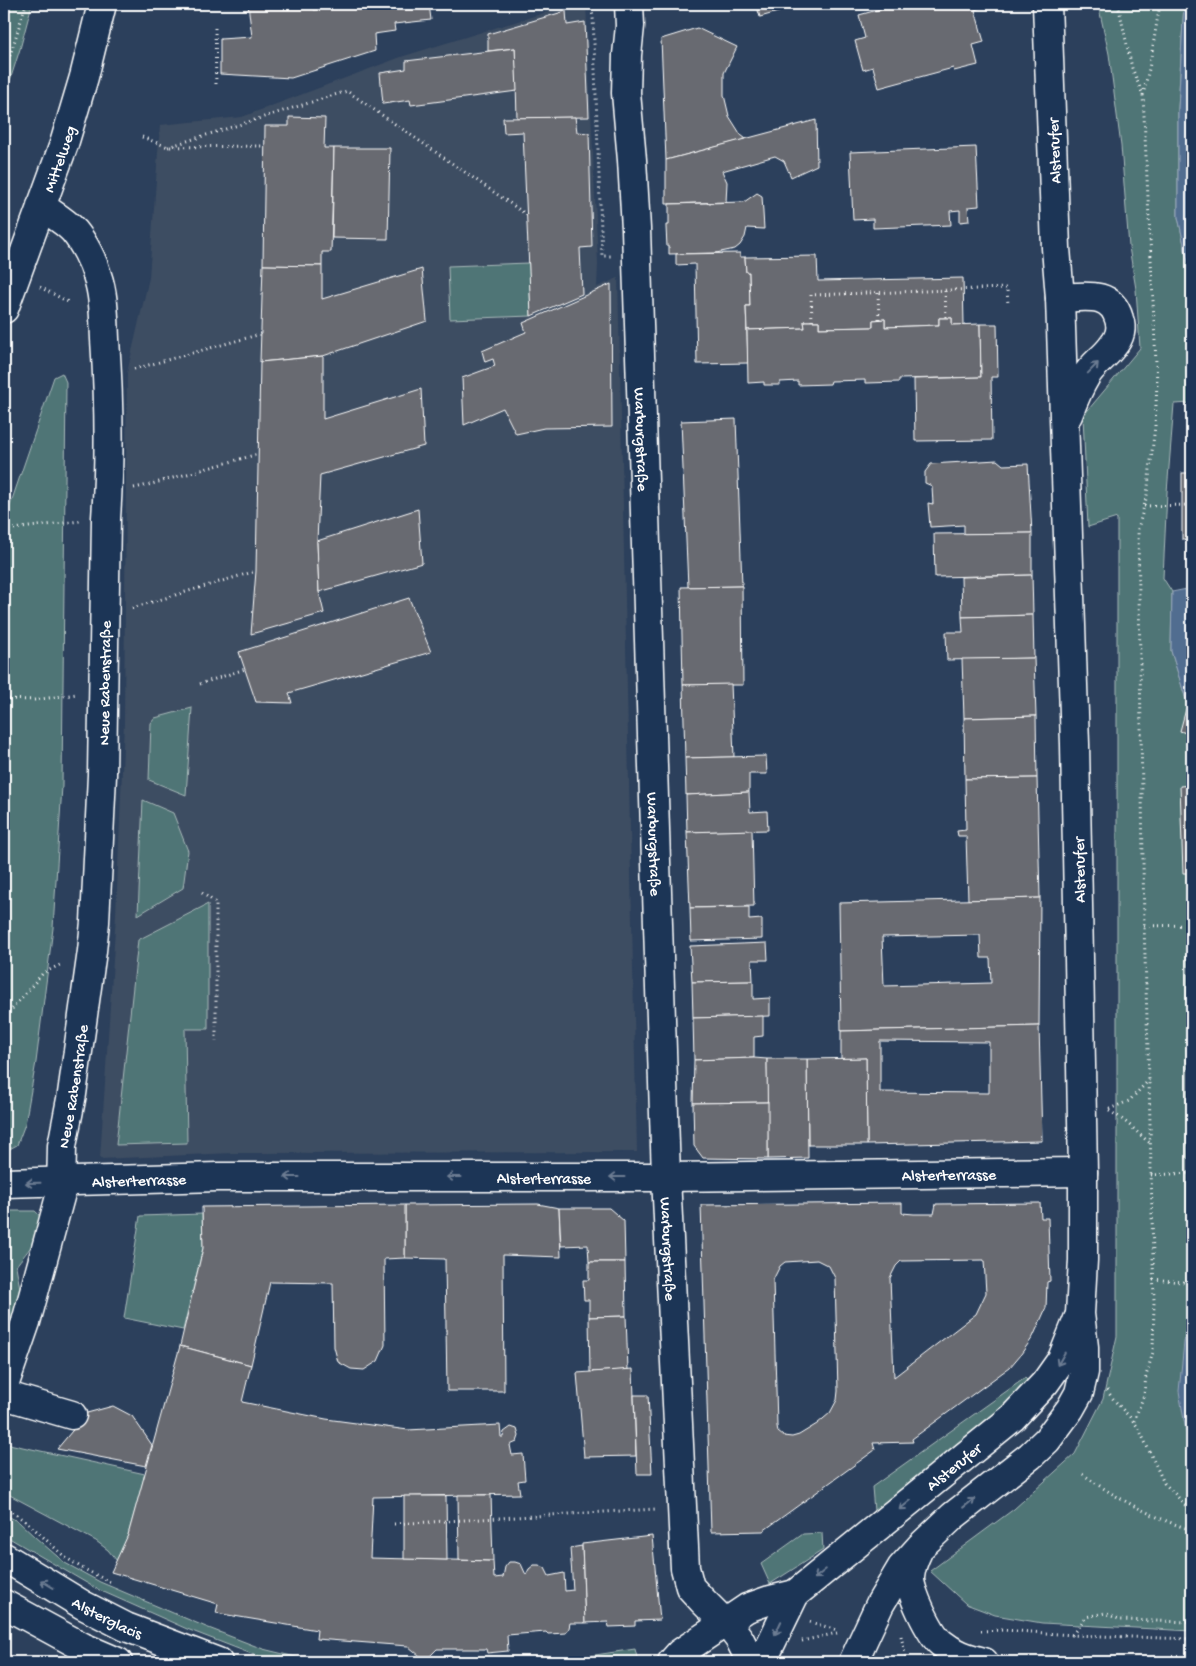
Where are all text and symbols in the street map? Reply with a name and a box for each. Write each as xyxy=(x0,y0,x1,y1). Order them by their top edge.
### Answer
street label: Alsterufer xyxy=(1046,116,1067,184)
street label: Mittelweg xyxy=(41,124,82,196)
one-way arrow xyxy=(1087,361,1099,374)
street label: Warburgstraße xyxy=(628,387,650,492)
street label: Neue Rabenstraße xyxy=(96,620,117,746)
street label: Warburgstraße xyxy=(641,792,663,897)
street label: Alsterufer xyxy=(1071,836,1092,903)
street label: Neue Rabenstraße xyxy=(56,1023,95,1150)
street label: Alsterterrasse xyxy=(902,1167,997,1187)
street label: Alsterterrasse xyxy=(497,1171,592,1190)
street label: Alsterterrasse xyxy=(92,1172,187,1194)
one-way arrow xyxy=(284,1172,300,1182)
one-way arrow xyxy=(447,1172,463,1182)
one-way arrow xyxy=(609,1172,626,1182)
one-way arrow xyxy=(25,1178,41,1188)
street label: Warburgstraße xyxy=(654,1197,678,1302)
one-way arrow xyxy=(1056,1352,1066,1366)
street label: Alsterufer xyxy=(924,1440,988,1497)
one-way arrow xyxy=(963,1498,976,1509)
one-way arrow xyxy=(899,1499,912,1510)
one-way arrow xyxy=(813,1568,826,1579)
one-way arrow xyxy=(41,1578,55,1588)
street label: Alsterglacis xyxy=(67,1595,145,1646)
one-way arrow xyxy=(773,1620,783,1635)

